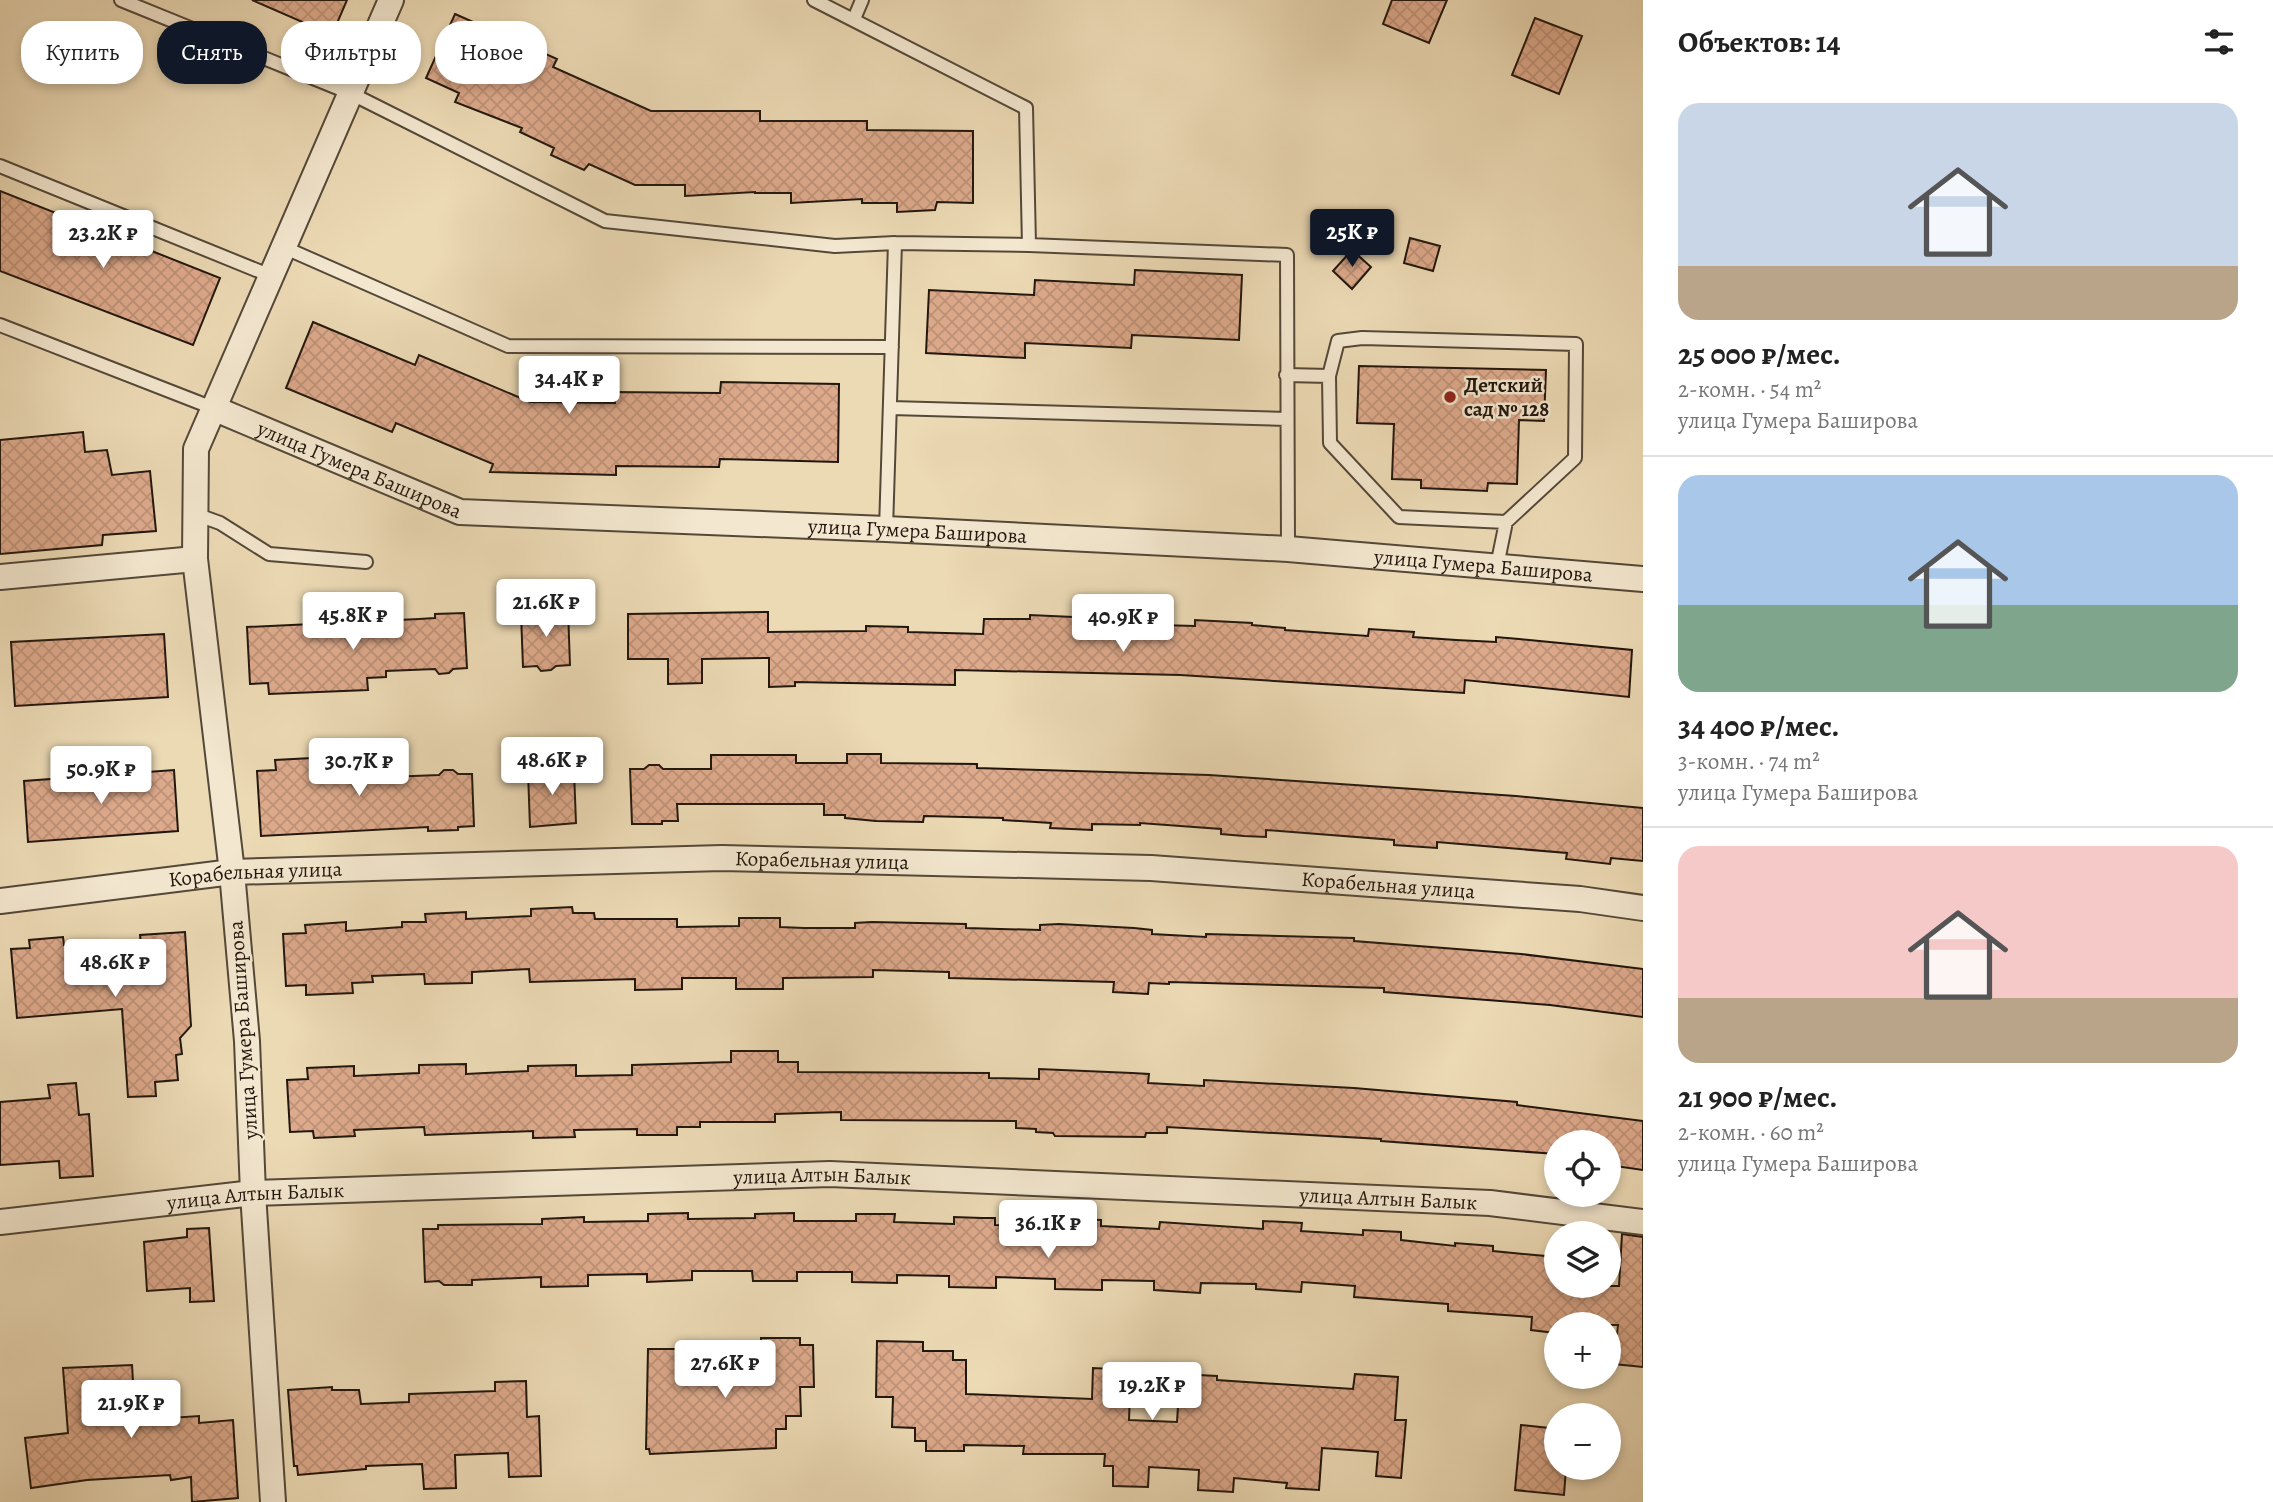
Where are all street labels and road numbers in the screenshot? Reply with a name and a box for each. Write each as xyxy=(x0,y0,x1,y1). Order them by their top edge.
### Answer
street label: улица Гумера Баширова xyxy=(252,414,466,525)
street label: улица Гумера Баширова xyxy=(806,512,1028,550)
street label: улица Гумера Баширова xyxy=(1372,542,1594,589)
street label: Корабельная улица xyxy=(735,844,910,876)
street label: Корабельная улица xyxy=(167,855,343,894)
street label: Корабельная улица xyxy=(1300,865,1476,905)
street label: улица Гумера Баширова xyxy=(221,919,265,1141)
street label: улица Алтын Балык xyxy=(732,1160,912,1192)
street label: улица Алтын Балык xyxy=(164,1176,345,1217)
street label: улица Алтын Балык xyxy=(1298,1181,1478,1216)

